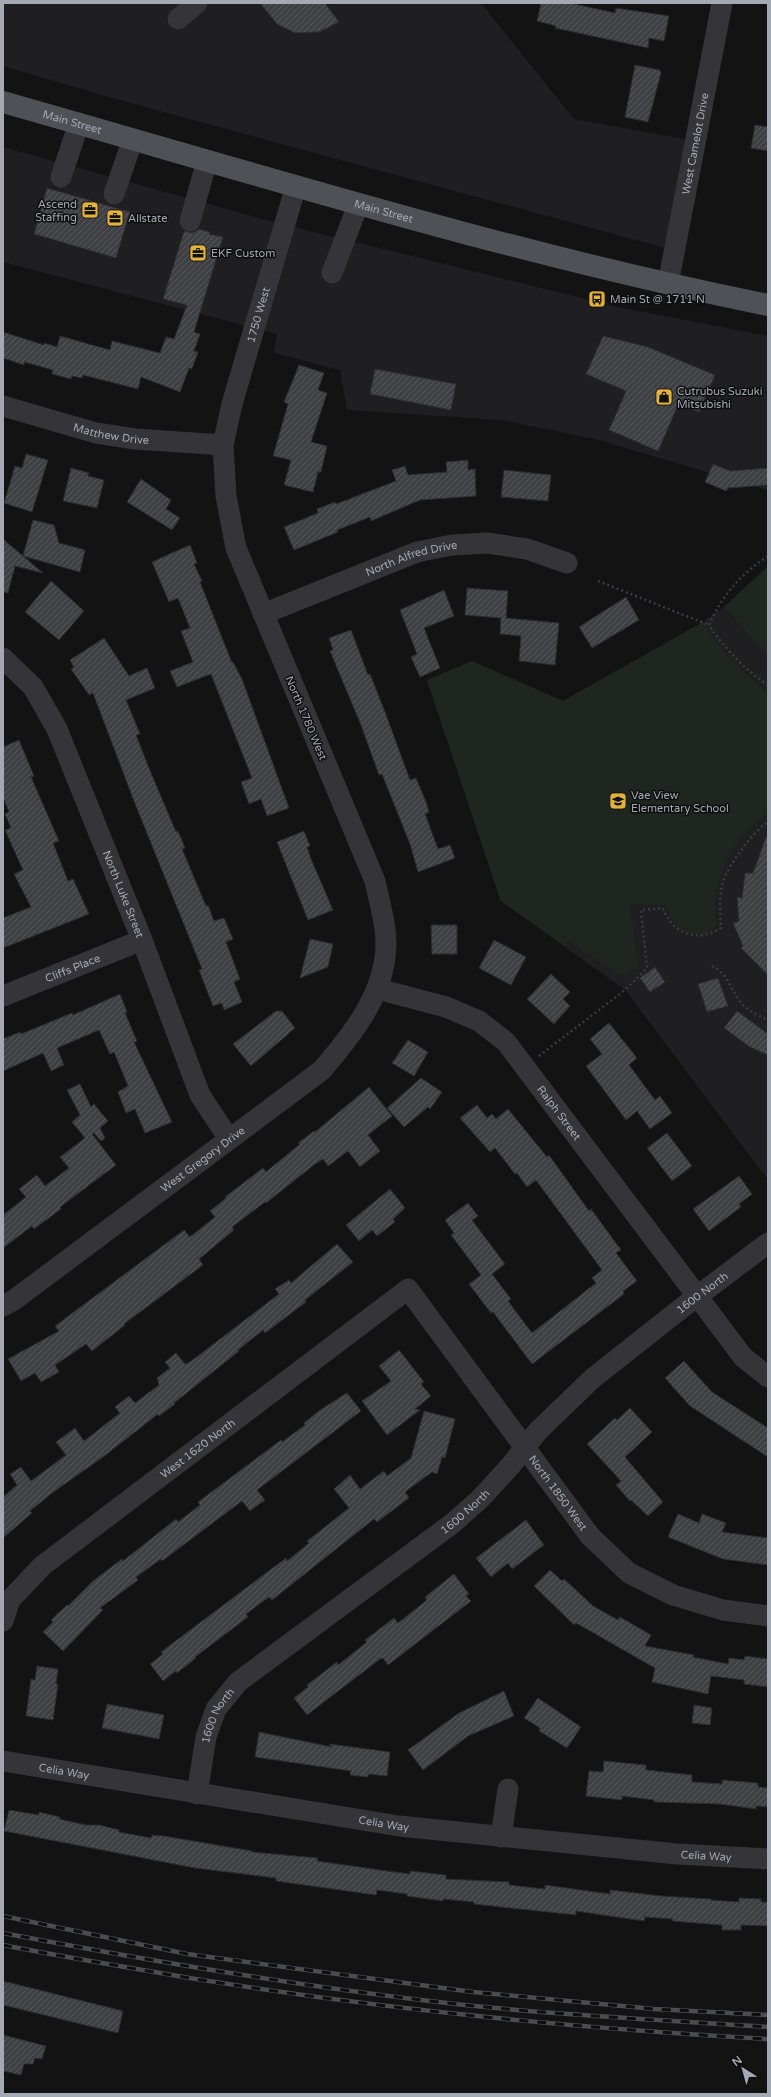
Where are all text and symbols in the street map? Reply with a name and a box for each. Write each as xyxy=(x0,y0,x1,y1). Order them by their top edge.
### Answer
street label: West Camelot Drive xyxy=(679,92,711,195)
street label: Main Street xyxy=(41,107,103,136)
street label: Main Street xyxy=(353,197,415,225)
place label: Ascend Staffing xyxy=(35,198,77,224)
office icon: Ascend Staffing xyxy=(80,200,100,220)
office icon: Allstate xyxy=(105,208,125,228)
place label: Allstate xyxy=(128,212,167,225)
office icon: EKF Custom xyxy=(188,243,208,263)
place label: EKF Custom xyxy=(211,247,275,260)
street label: 1750 West xyxy=(244,286,272,344)
bus stop icon: Main St @ 1711 N xyxy=(587,289,607,309)
place label: Main St @ 1711 N xyxy=(610,293,705,306)
place label: Cutrubus Suzuki Mitsubishi xyxy=(677,385,762,411)
shop icon: Cutrubus Suzuki Mitsubishi xyxy=(654,387,674,407)
street label: Matthew Drive xyxy=(72,420,149,446)
street label: North Alfred Drive xyxy=(364,538,458,579)
street label: North 1780 West xyxy=(282,674,330,762)
place label: Vae View Elementary School xyxy=(631,789,729,815)
school or university icon: Vae View Elementary School xyxy=(608,791,628,811)
street label: North Luke Street xyxy=(100,848,147,940)
street label: Cliffs Place xyxy=(43,951,102,985)
street label: Ralph Street xyxy=(535,1083,584,1143)
street label: West Gregory Drive xyxy=(158,1123,247,1195)
street label: 1600 North xyxy=(674,1269,730,1316)
street label: West 1620 North xyxy=(158,1416,238,1481)
street label: North 1850 West xyxy=(526,1453,590,1533)
street label: 1600 North xyxy=(438,1487,492,1537)
street label: 1600 North xyxy=(199,1685,237,1744)
street label: Celia Way xyxy=(38,1760,90,1782)
street label: Celia Way xyxy=(358,1813,410,1833)
street label: Celia Way xyxy=(680,1848,732,1864)
north arrow xyxy=(723,2049,763,2089)
text: N xyxy=(730,2054,745,2069)

